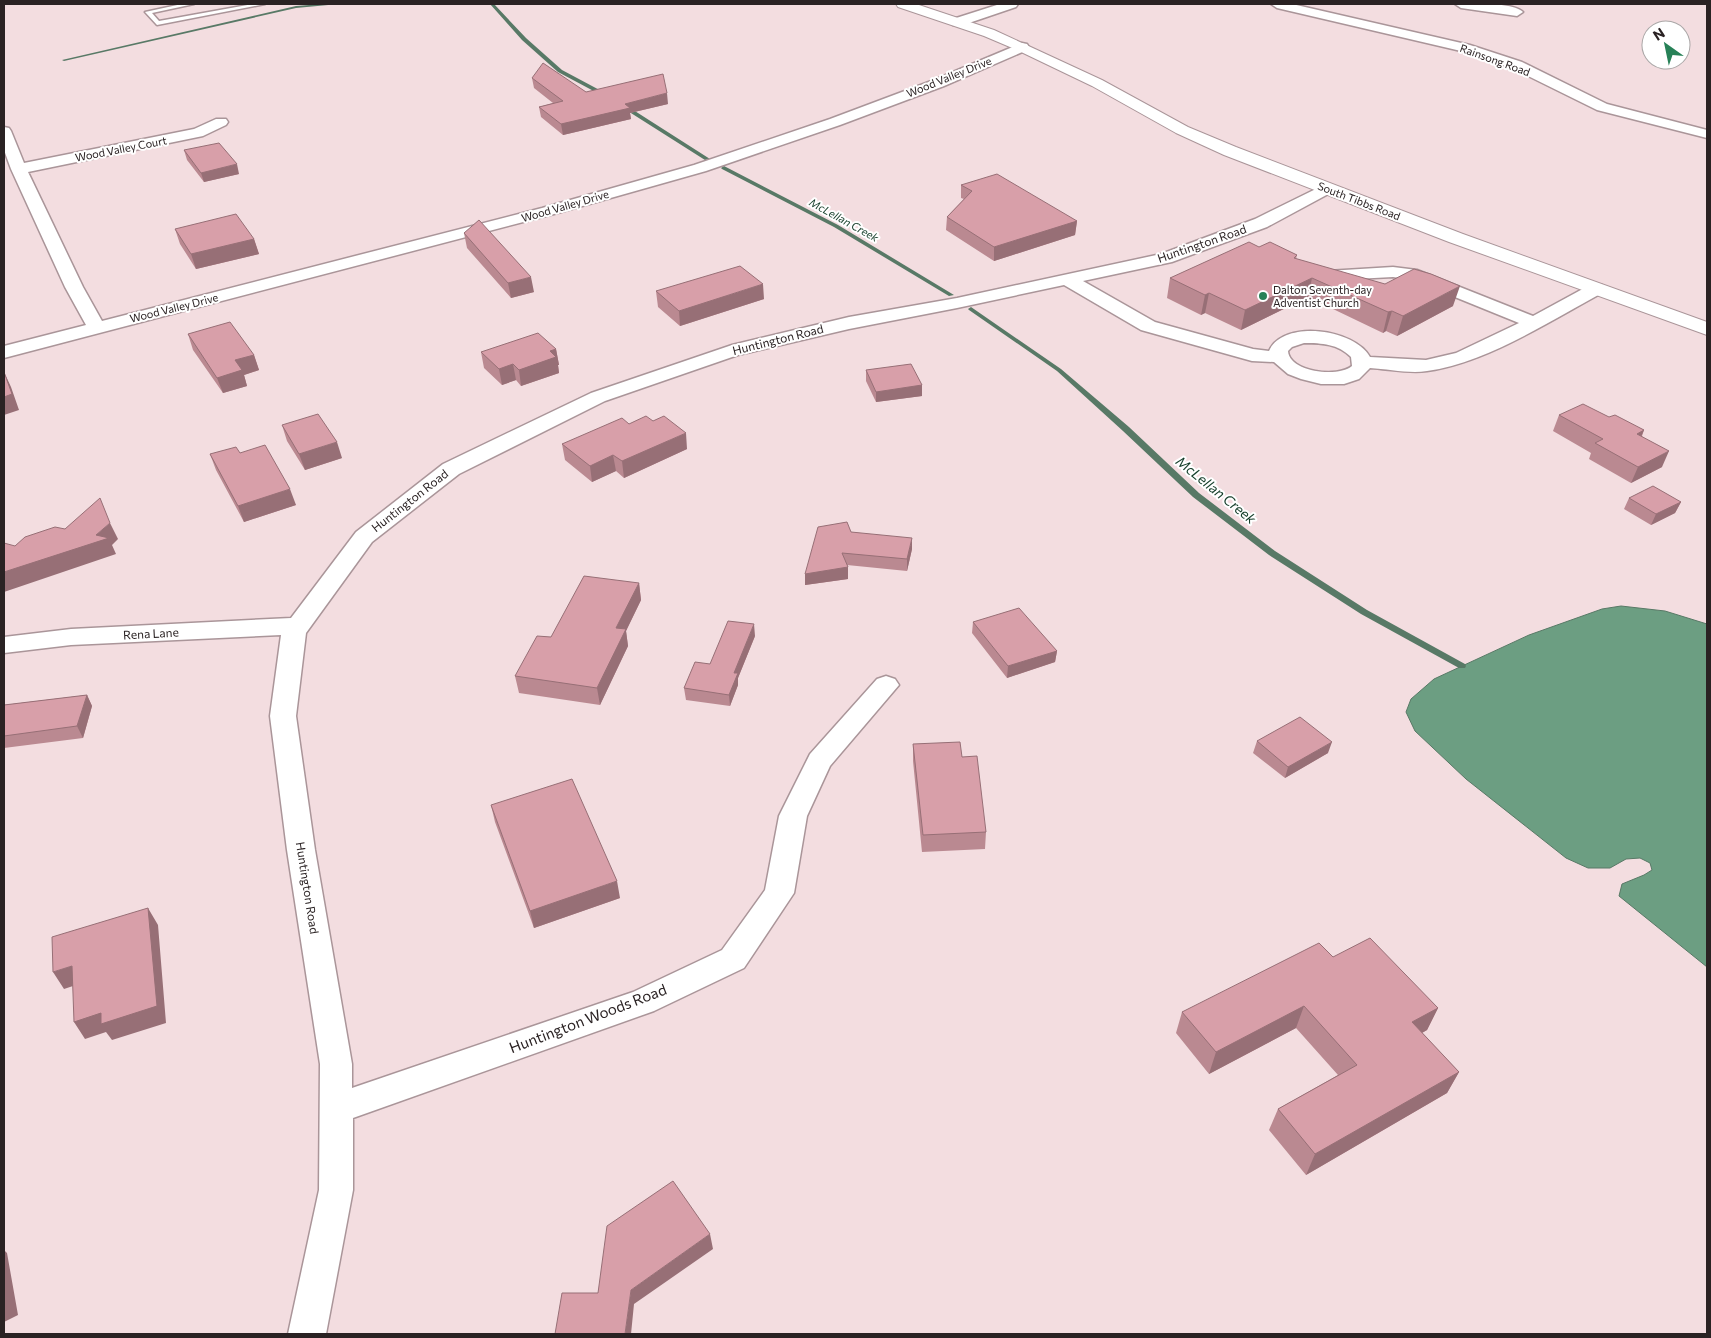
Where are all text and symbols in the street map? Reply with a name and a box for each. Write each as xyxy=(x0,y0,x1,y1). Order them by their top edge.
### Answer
north arrow xyxy=(1641,20,1691,70)
text: N xyxy=(1650,24,1668,44)
street label: Rainsong Road xyxy=(1458,41,1532,78)
street label: Wood Valley Drive xyxy=(904,54,993,99)
street label: Wood Valley Court xyxy=(74,133,168,164)
street label: South Tibbs Road xyxy=(1316,179,1402,222)
street label: Wood Valley Drive xyxy=(520,187,610,224)
water label: McLellan Creek xyxy=(807,195,882,244)
street label: Huntington Road xyxy=(1155,221,1248,265)
place label: Dalton Seventh-day Adventist Church xyxy=(1273,283,1372,309)
street label: Wood Valley Drive xyxy=(128,290,219,325)
marker: Dalton Seventh-day Adventist Church xyxy=(1257,290,1269,302)
street label: Huntington Road xyxy=(731,321,825,357)
water label: McLellan Creek xyxy=(1173,452,1260,527)
street label: Huntington Road xyxy=(368,466,450,534)
street label: Rena Lane xyxy=(123,625,179,641)
street label: Huntington Road xyxy=(294,841,322,935)
street label: Huntington Woods Road xyxy=(506,980,669,1056)

